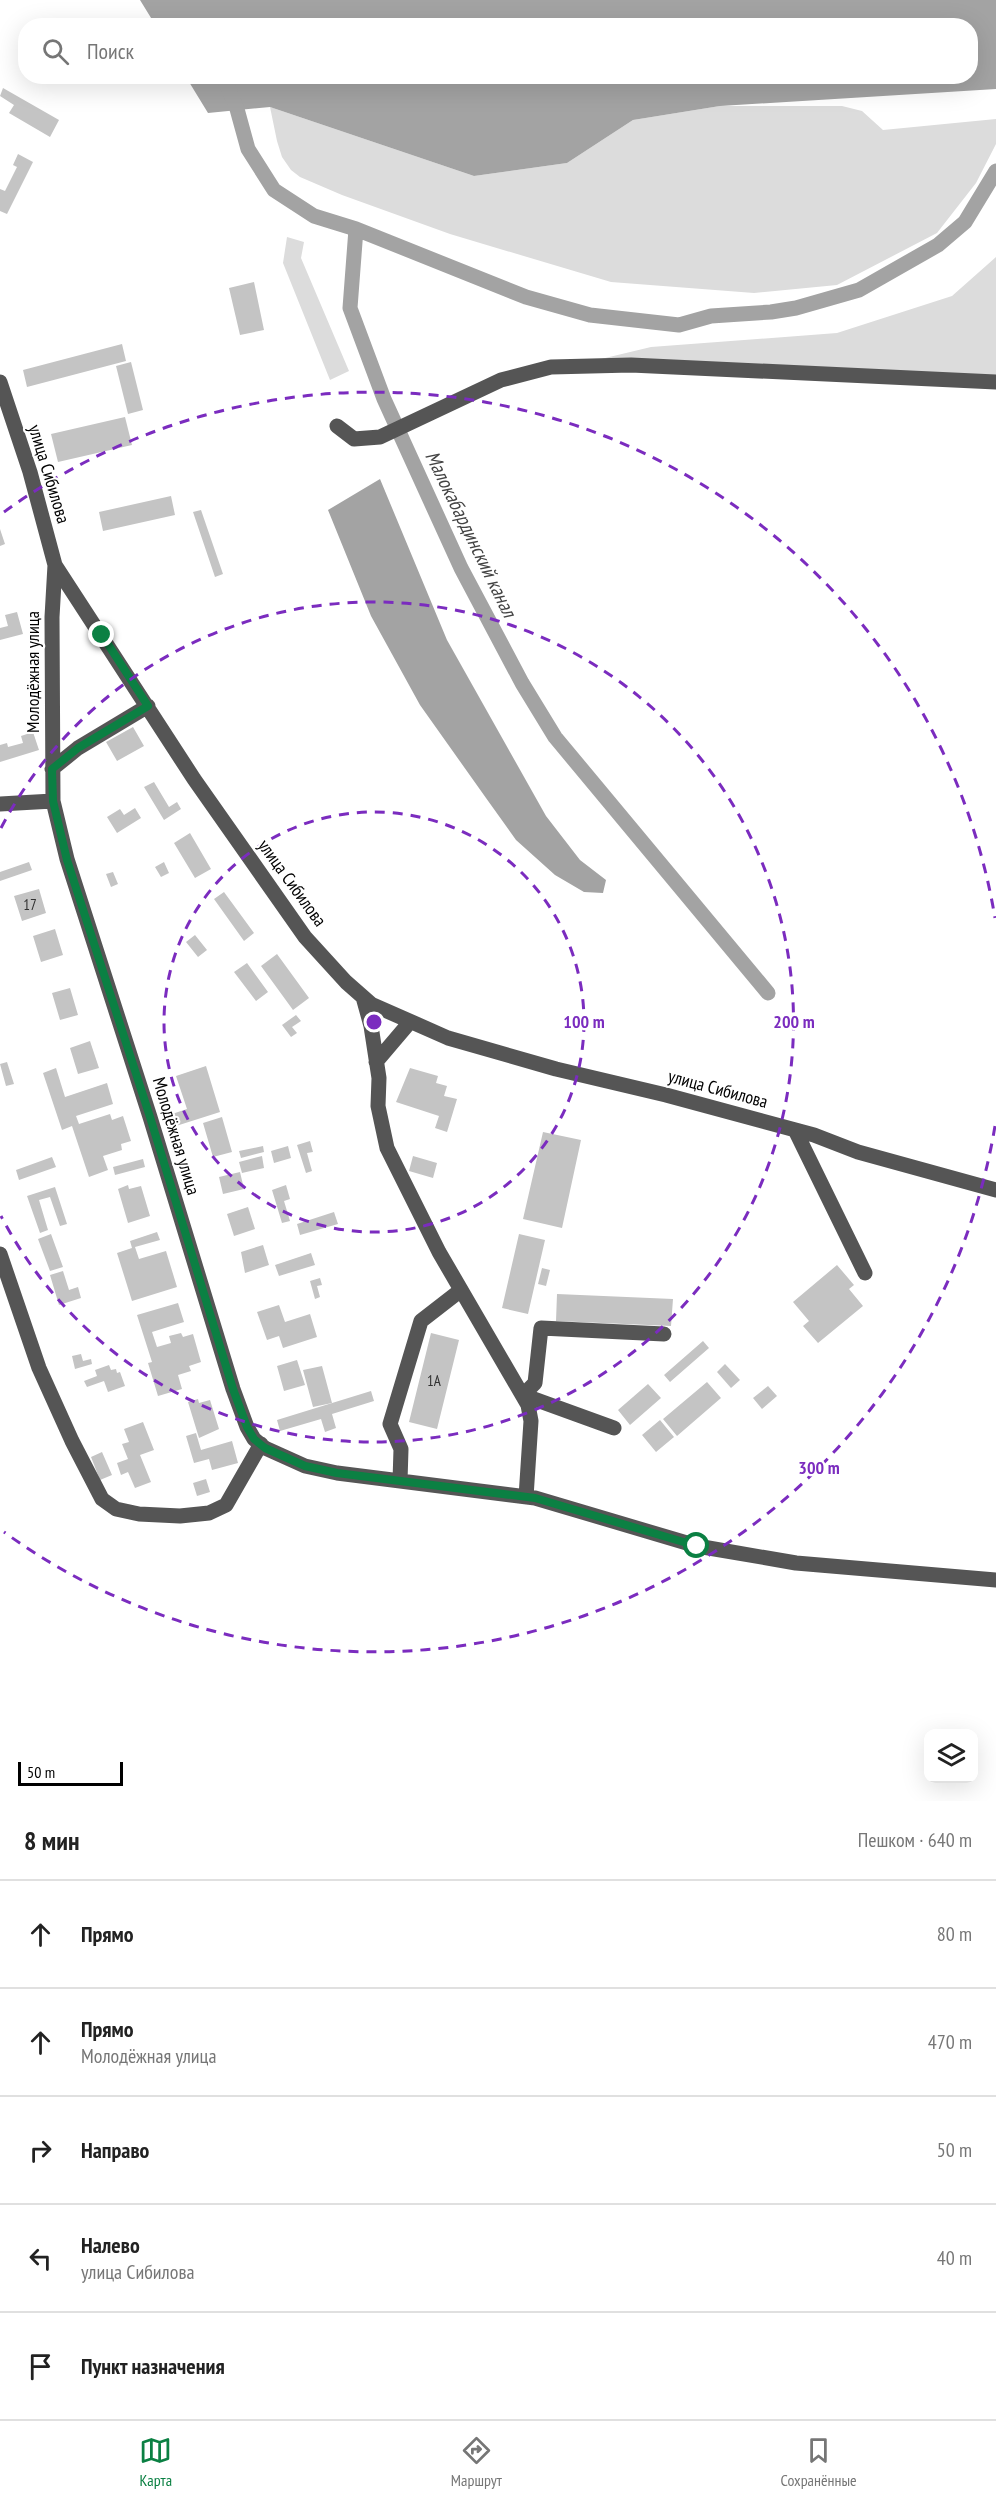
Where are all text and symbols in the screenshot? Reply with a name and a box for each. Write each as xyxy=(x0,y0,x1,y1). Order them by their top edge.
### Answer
search box xyxy=(18,18,978,84)
icon: search xyxy=(39,35,72,68)
text: Поиск xyxy=(87,37,134,65)
street label: улица Сибилова xyxy=(24,422,75,526)
water label: Малокабардинский канал xyxy=(419,446,523,623)
street label: Молодёжная улица xyxy=(21,611,44,733)
route end xyxy=(88,621,114,647)
street label: улица Сибилова xyxy=(253,835,332,931)
house number: 17 xyxy=(23,895,37,914)
text: 100 m xyxy=(563,1010,605,1033)
text: 200 m xyxy=(773,1010,815,1033)
centre of rings xyxy=(364,1012,384,1032)
street label: улица Сибилова xyxy=(666,1064,770,1113)
street label: Молодёжная улица xyxy=(148,1074,205,1197)
house number: 1А xyxy=(427,1371,442,1390)
text: 300 m xyxy=(798,1456,840,1479)
route start xyxy=(683,1532,709,1558)
map controls xyxy=(924,1729,978,1783)
button: layers xyxy=(924,1729,978,1783)
scale bar xyxy=(18,1759,123,1786)
text: 50 m xyxy=(27,1762,55,1782)
text: 8 мин xyxy=(24,1824,79,1857)
text: Пешком · 640 m xyxy=(858,1827,972,1853)
icon: ahead xyxy=(24,1918,57,1951)
text: Прямо xyxy=(81,1920,134,1948)
text: 80 m xyxy=(937,1921,972,1947)
text: Прямо xyxy=(81,2015,134,2043)
icon: ahead xyxy=(24,2026,57,2059)
text: 470 m xyxy=(928,2029,972,2055)
text: Молодёжная улица xyxy=(81,2043,216,2069)
icon: right xyxy=(24,2134,57,2167)
text: Направо xyxy=(81,2136,149,2164)
text: 50 m xyxy=(937,2137,972,2163)
text: Налево xyxy=(81,2231,140,2259)
icon: left xyxy=(24,2242,57,2275)
text: 40 m xyxy=(937,2245,972,2271)
text: улица Сибилова xyxy=(81,2259,194,2285)
icon: arrive xyxy=(24,2350,57,2383)
text: Пункт назначения xyxy=(81,2352,225,2380)
tab: Карта xyxy=(139,2434,172,2490)
tab: Маршрут xyxy=(451,2434,502,2490)
tab: Сохранённые xyxy=(781,2434,857,2490)

